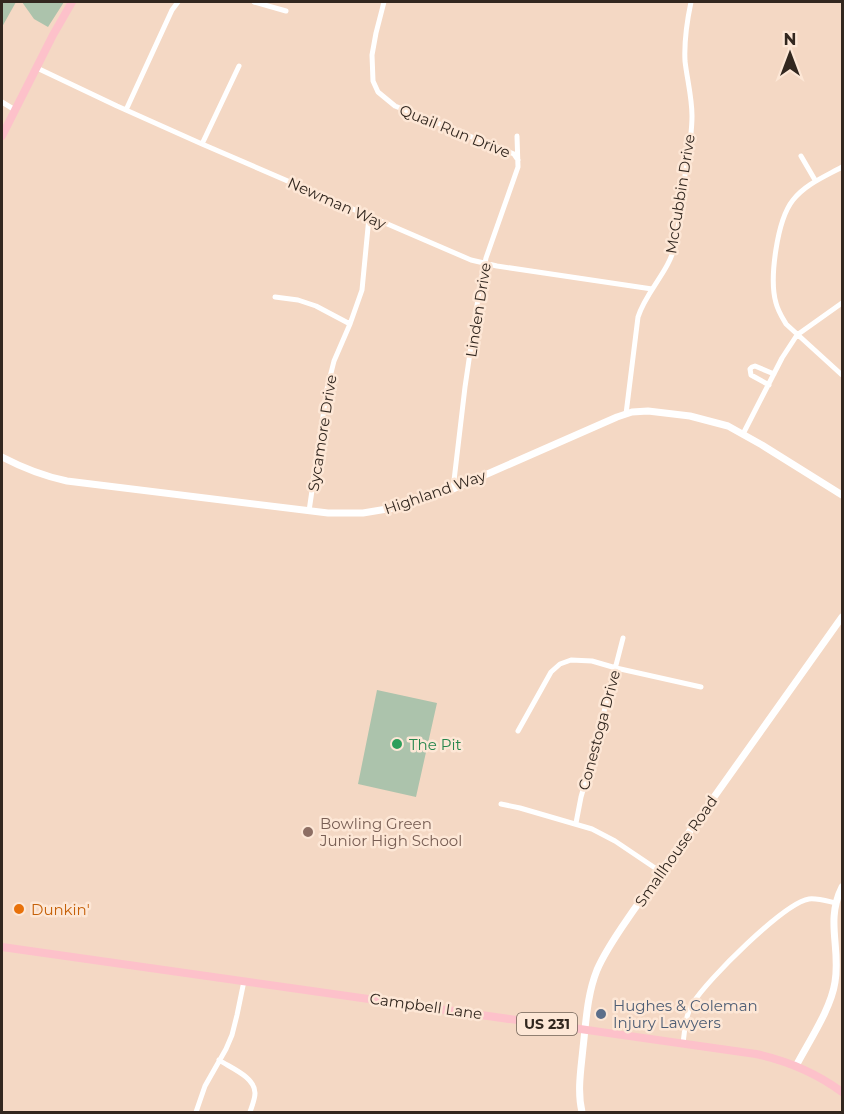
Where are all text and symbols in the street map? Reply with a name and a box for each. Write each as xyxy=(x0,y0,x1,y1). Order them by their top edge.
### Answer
north arrow xyxy=(760,24,820,84)
text: N xyxy=(784,30,796,49)
street label: Quail Run Drive xyxy=(397,100,513,162)
street label: McCubbin Drive xyxy=(661,133,699,255)
street label: Newman Way xyxy=(285,173,390,234)
street label: Linden Drive xyxy=(461,261,495,359)
street label: Sycamore Drive xyxy=(303,373,341,493)
street label: Highland Way xyxy=(382,465,489,518)
street label: Conestoga Drive xyxy=(574,668,624,792)
place label: The Pit xyxy=(409,735,462,754)
marker: The Pit xyxy=(390,737,404,751)
street label: Smallhouse Road xyxy=(631,792,721,910)
place label: Bowling Green Junior High School xyxy=(319,814,462,850)
marker: Bowling Green Junior High School xyxy=(301,825,315,839)
place label: Dunkin' xyxy=(31,900,90,919)
marker: Dunkin' xyxy=(12,902,26,916)
street label: Campbell Lane xyxy=(368,989,484,1023)
place label: Hughes & Coleman Injury Lawyers xyxy=(613,996,758,1032)
marker: Hughes & Coleman Injury Lawyers xyxy=(594,1007,608,1021)
road number: US 231 xyxy=(517,1013,577,1035)

